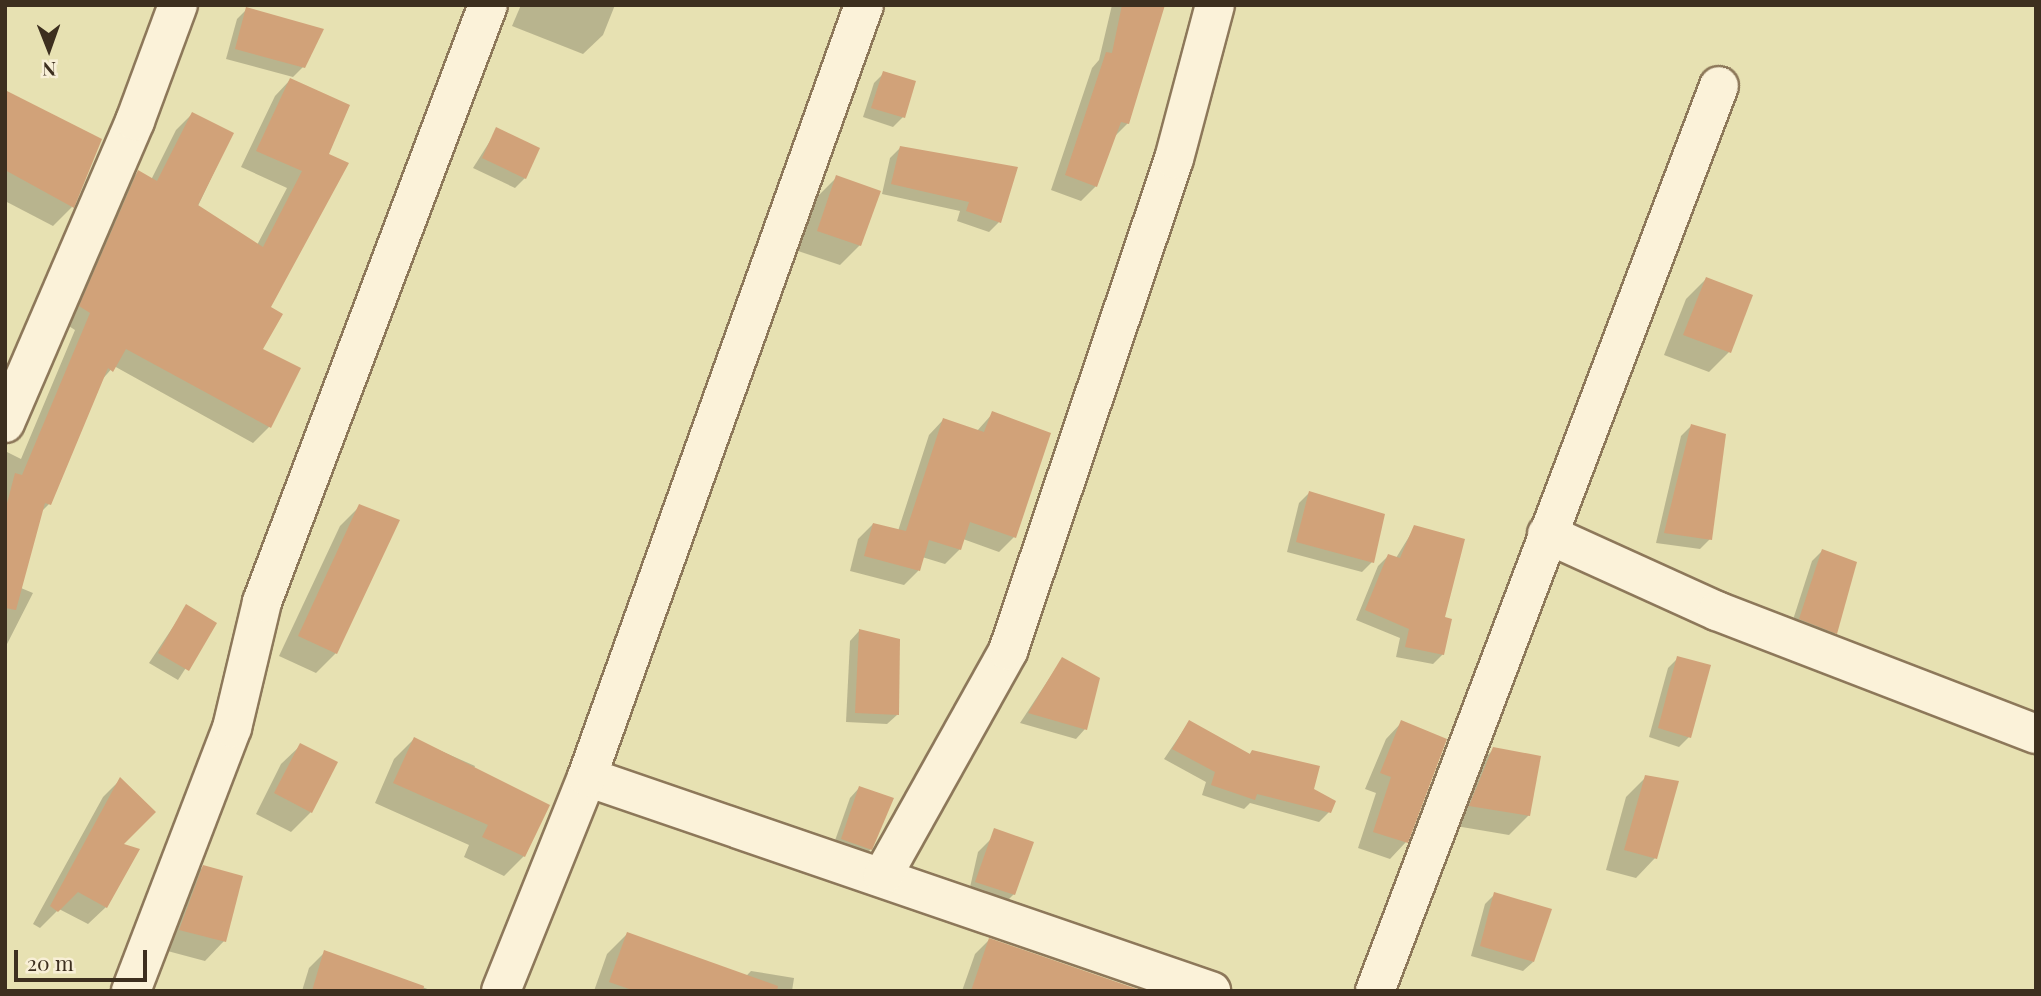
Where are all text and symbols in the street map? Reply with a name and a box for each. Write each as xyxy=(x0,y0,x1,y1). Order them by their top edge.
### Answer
north arrow xyxy=(14,14,84,84)
text: N xyxy=(42,57,56,83)
scale bar xyxy=(18,936,150,980)
text: 20 m xyxy=(27,948,74,976)

